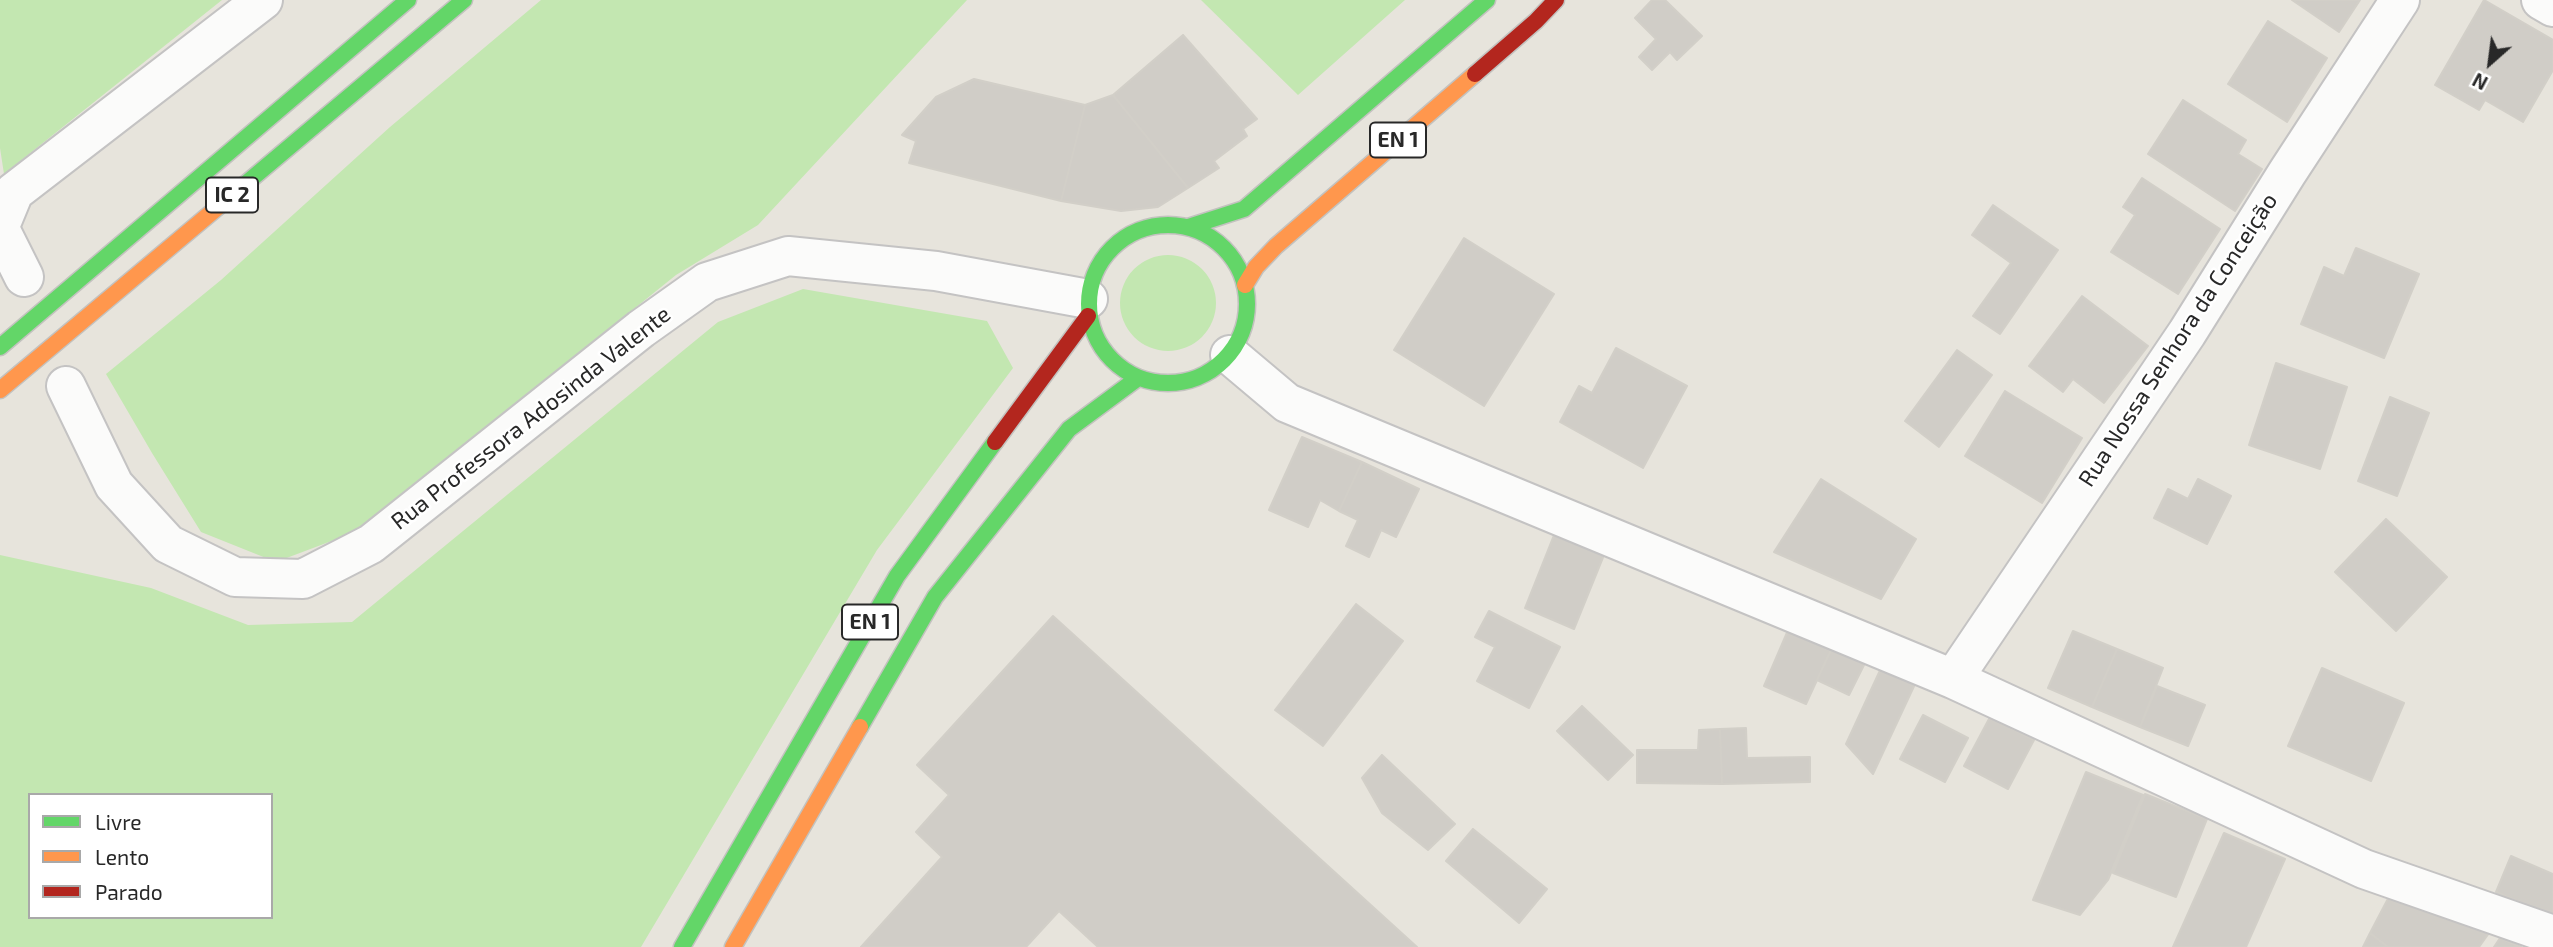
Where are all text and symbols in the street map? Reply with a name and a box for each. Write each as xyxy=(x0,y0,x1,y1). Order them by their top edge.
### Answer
north arrow xyxy=(2455,28,2525,98)
text: N xyxy=(2468,69,2491,95)
road number: EN 1 xyxy=(1370,122,1426,158)
road number: IC 2 xyxy=(206,178,258,212)
street label: Rua Nossa Senhora da Conceição xyxy=(2073,188,2283,492)
street label: Rua Professora Adosinda Valente xyxy=(386,300,676,536)
road number: EN 1 xyxy=(842,604,898,640)
legend xyxy=(28,793,273,919)
text: Livre xyxy=(95,809,142,834)
text: Lento xyxy=(95,844,149,869)
text: Parado xyxy=(95,879,163,904)

